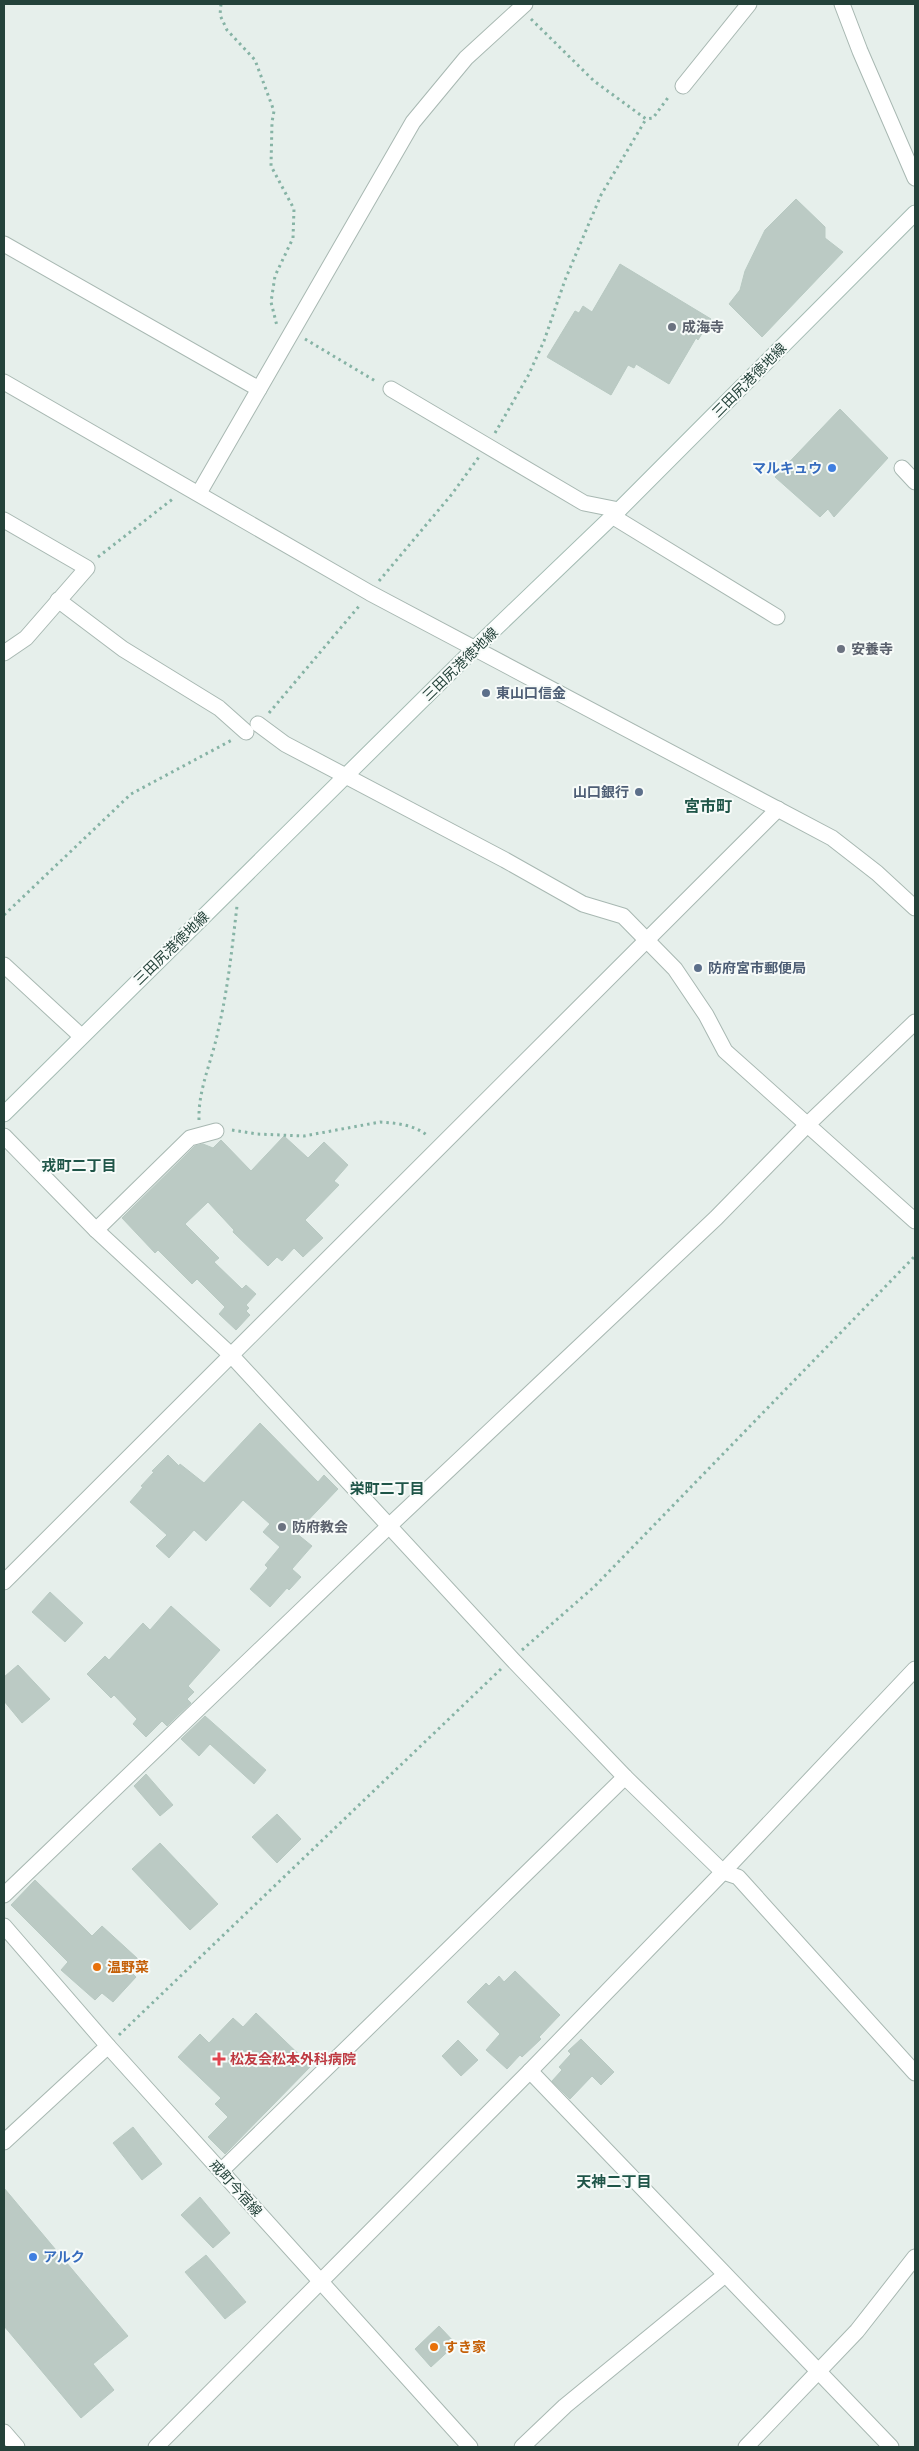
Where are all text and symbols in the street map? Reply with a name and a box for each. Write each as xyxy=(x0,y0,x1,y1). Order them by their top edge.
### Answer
place label: 成海寺 xyxy=(682,318,724,336)
marker: 成海寺 xyxy=(666,321,678,333)
street label: 三田尻港徳地線 xyxy=(708,339,790,421)
place label: マルキュウ xyxy=(752,459,822,477)
marker: マルキュウ xyxy=(826,462,838,474)
street label: 三田尻港徳地線 xyxy=(419,623,501,705)
place label: 安養寺 xyxy=(851,640,893,658)
marker: 安養寺 xyxy=(835,643,847,655)
place label: 東山口信金 xyxy=(496,684,566,702)
marker: 東山口信金 xyxy=(480,687,492,699)
place label: 山口銀行 xyxy=(573,783,629,801)
marker: 山口銀行 xyxy=(633,786,645,798)
district label: 宮市町 xyxy=(684,796,732,817)
street label: 三田尻港徳地線 xyxy=(130,907,212,989)
place label: 防府宮市郵便局 xyxy=(708,959,806,977)
marker: 防府宮市郵便局 xyxy=(692,962,704,974)
district label: 戎町二丁目 xyxy=(41,1156,117,1176)
district label: 栄町二丁目 xyxy=(349,1479,425,1499)
place label: 防府教会 xyxy=(292,1518,348,1536)
marker: 防府教会 xyxy=(276,1521,288,1533)
place label: 温野菜 xyxy=(107,1958,149,1976)
marker: 温野菜 xyxy=(91,1961,103,1973)
place label: 松友会松本外科病院 xyxy=(230,2050,356,2068)
marker: 松友会松本外科病院 xyxy=(212,2052,226,2066)
street label: 戒町今宿線 xyxy=(206,2156,266,2220)
district label: 天神二丁目 xyxy=(576,2172,652,2192)
place label: アルク xyxy=(43,2248,85,2266)
marker: アルク xyxy=(27,2251,39,2263)
place label: すき家 xyxy=(444,2338,486,2356)
marker: すき家 xyxy=(428,2341,440,2353)

